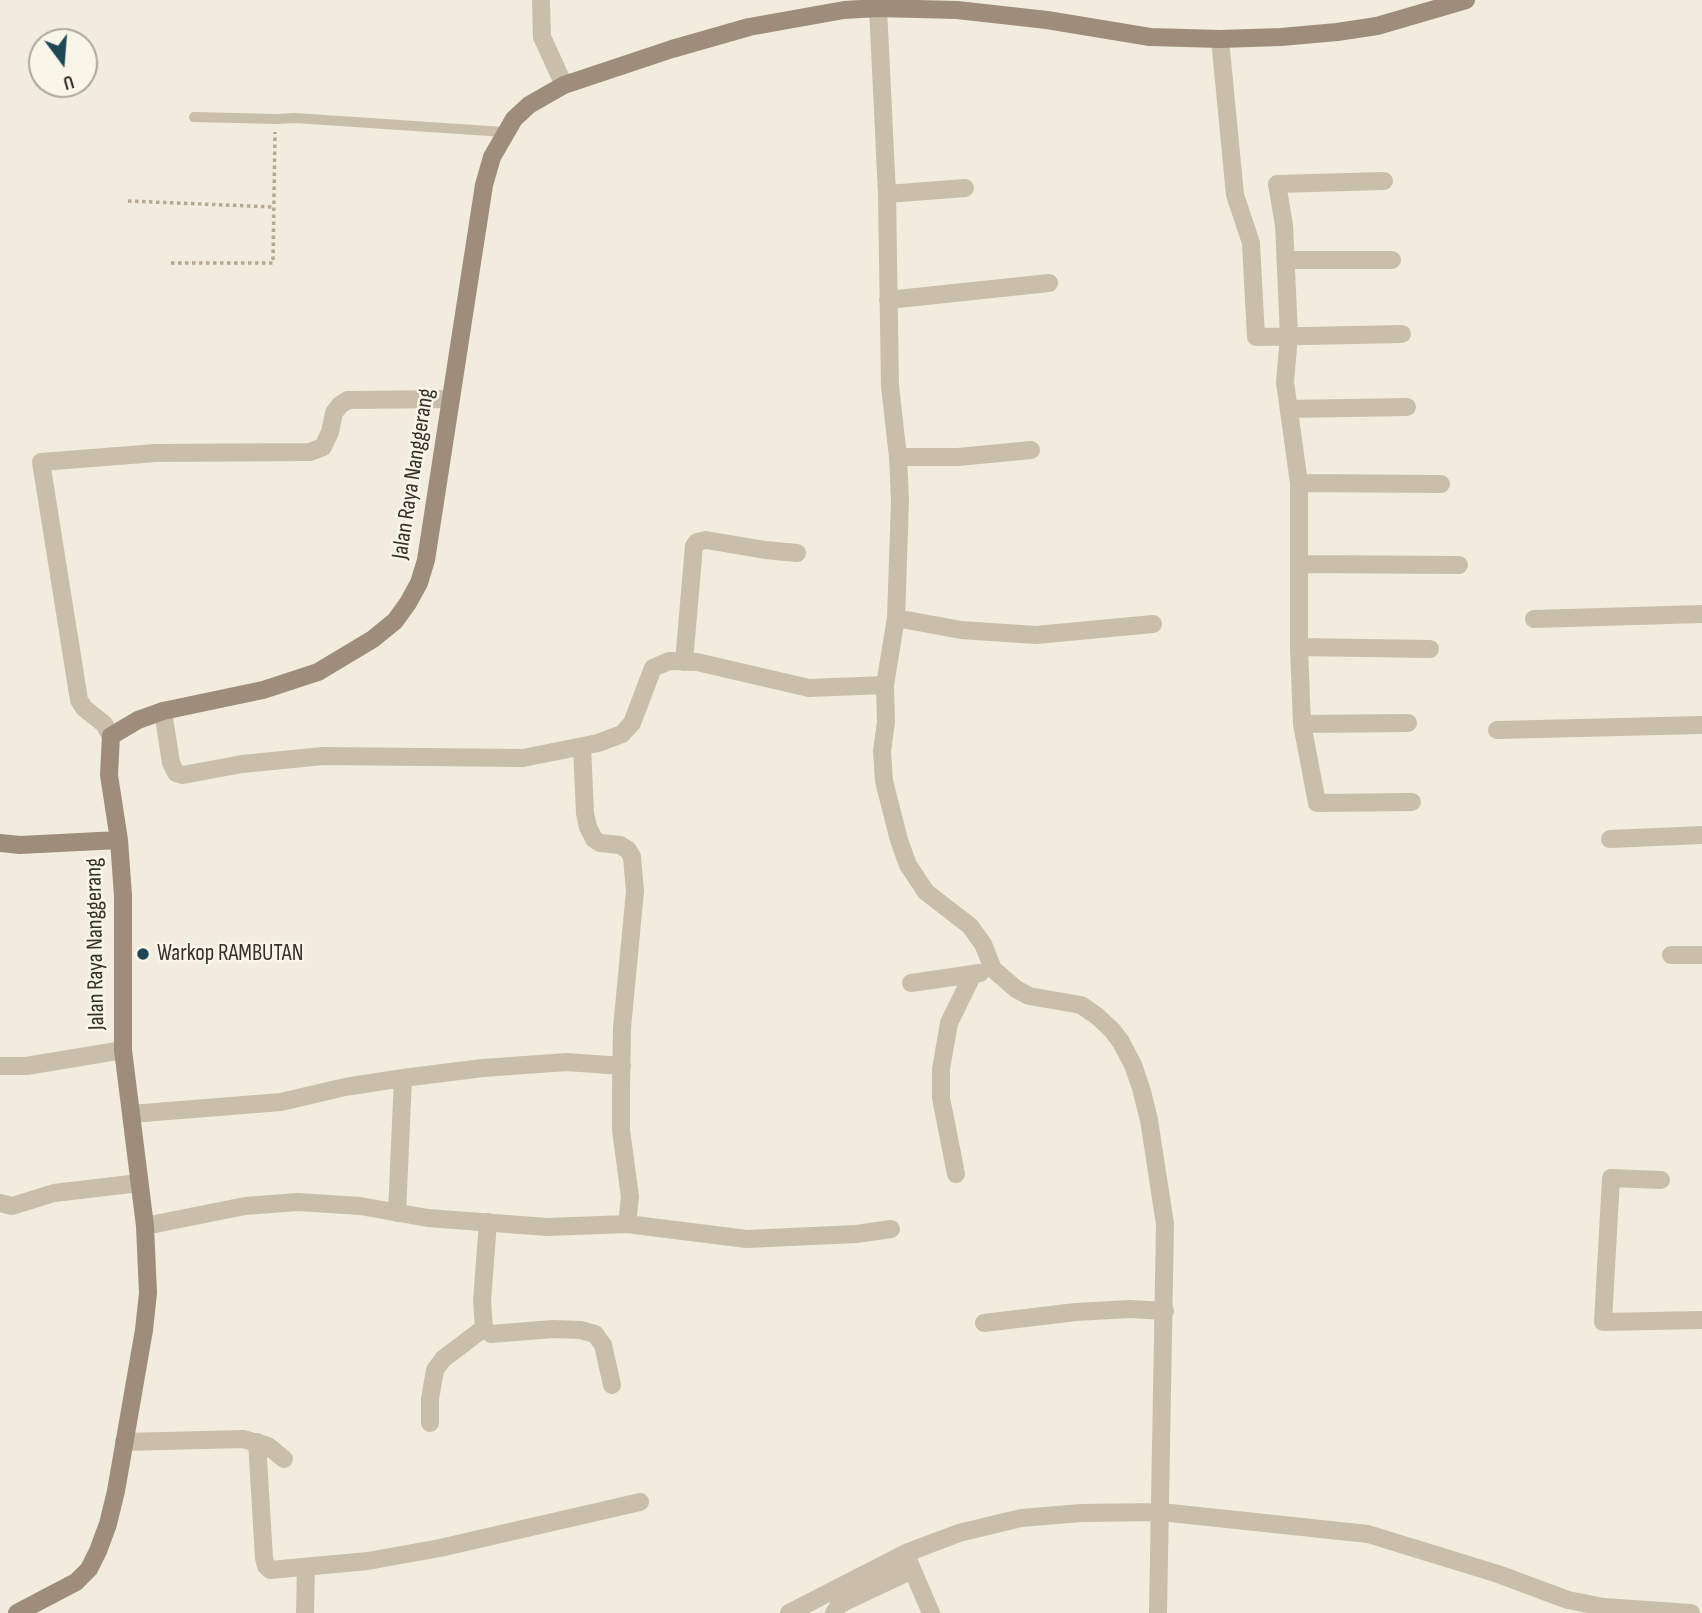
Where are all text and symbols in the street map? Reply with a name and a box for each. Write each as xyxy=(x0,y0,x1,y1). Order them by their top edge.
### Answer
north arrow xyxy=(28,28,98,98)
text: U xyxy=(60,69,76,94)
street label: Jalan Raya Nanggerang xyxy=(387,387,441,561)
street label: Jalan Raya Nanggerang xyxy=(81,858,111,1030)
place label: Warkop RAMBUTAN xyxy=(157,940,303,968)
marker: Warkop RAMBUTAN xyxy=(135,946,151,962)

